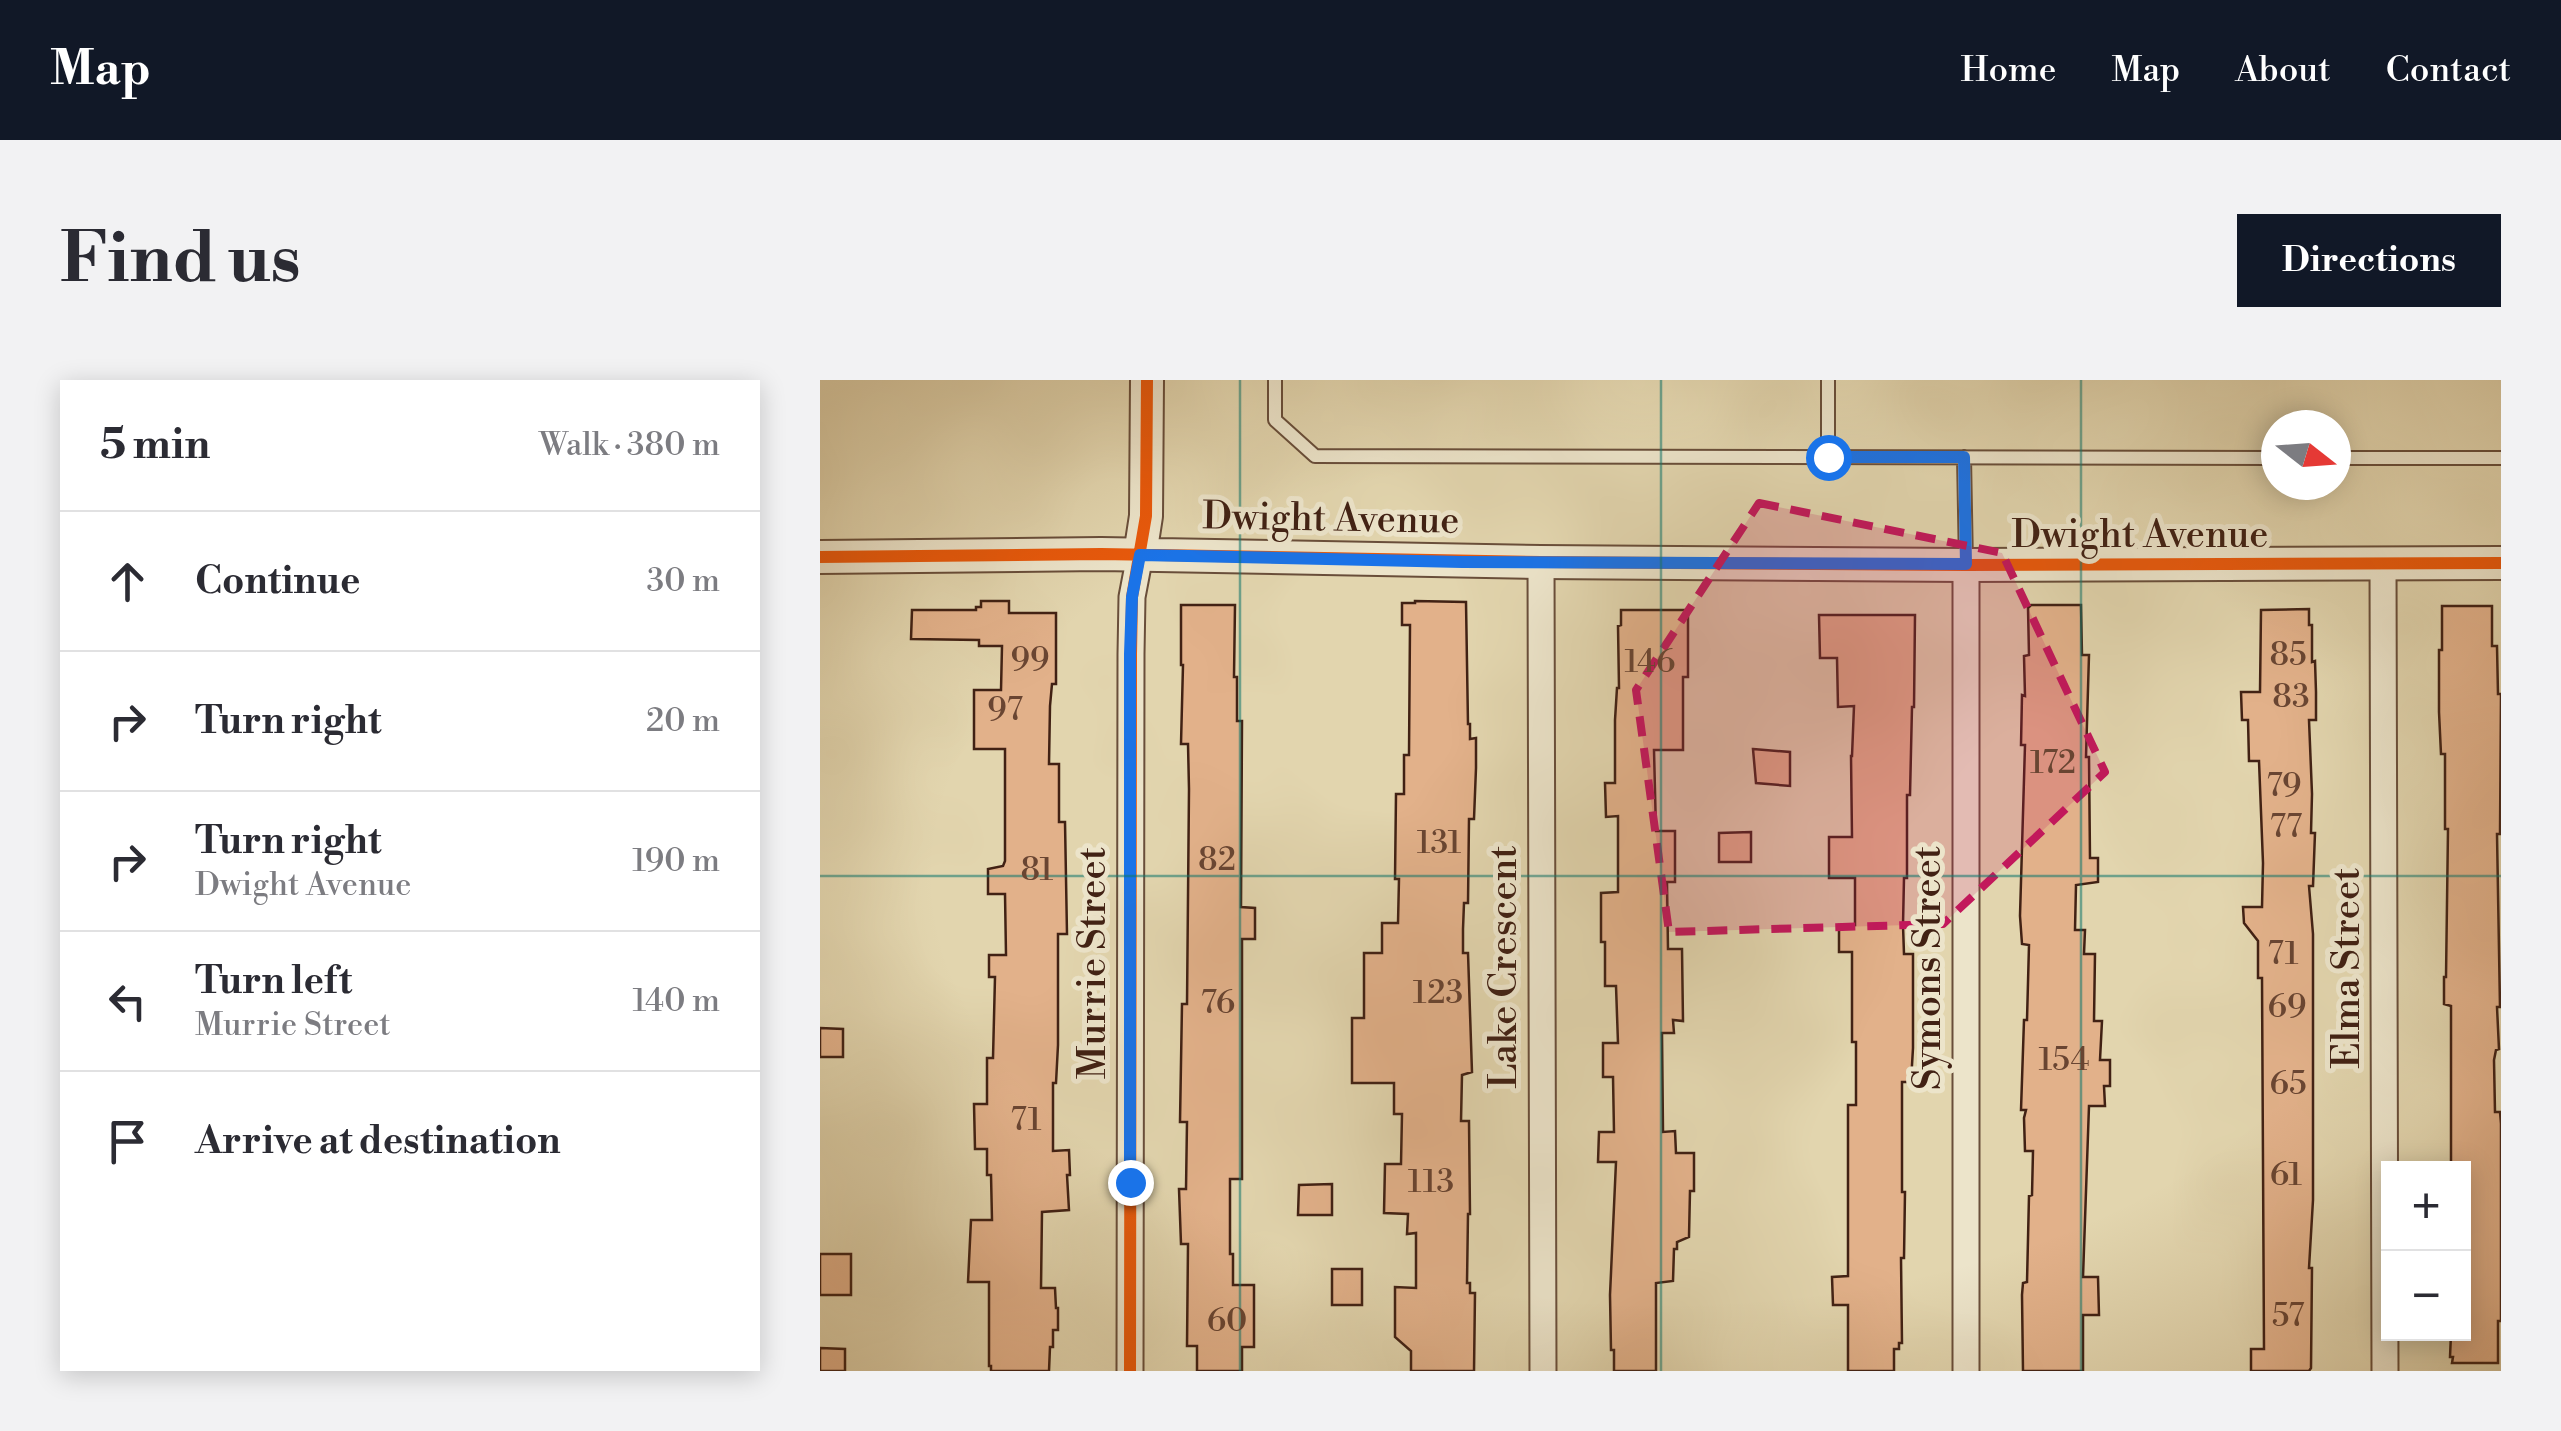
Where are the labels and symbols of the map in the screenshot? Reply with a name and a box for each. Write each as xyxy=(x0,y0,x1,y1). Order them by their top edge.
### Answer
north arrow xyxy=(2261,410,2351,500)
route start xyxy=(1806,435,1852,481)
street label: Dwight Avenue xyxy=(1202,493,1460,545)
street label: Dwight Avenue xyxy=(2012,512,2269,559)
house number: 85 xyxy=(2269,635,2307,675)
house number: 99 xyxy=(1011,640,1049,680)
house number: 146 xyxy=(1625,642,1675,682)
house number: 83 xyxy=(2272,677,2310,717)
house number: 97 xyxy=(987,690,1023,730)
house number: 172 xyxy=(2030,743,2076,783)
house number: 79 xyxy=(2266,766,2302,806)
house number: 77 xyxy=(2270,807,2302,847)
house number: 131 xyxy=(1417,823,1461,863)
house number: 82 xyxy=(1198,840,1236,880)
street label: Lake Crescent xyxy=(1481,845,1528,1089)
street label: Symons Street xyxy=(1905,846,1952,1090)
street label: Murrie Street xyxy=(1070,847,1117,1079)
house number: 81 xyxy=(1021,850,1054,890)
street label: Elma Street xyxy=(2324,867,2371,1069)
house number: 71 xyxy=(2267,934,2299,974)
house number: 123 xyxy=(1413,973,1463,1013)
house number: 76 xyxy=(1201,983,1235,1023)
house number: 69 xyxy=(2268,987,2306,1027)
house number: 154 xyxy=(2038,1040,2090,1080)
house number: 65 xyxy=(2269,1064,2307,1104)
house number: 71 xyxy=(1010,1100,1042,1140)
house number: 61 xyxy=(2270,1155,2302,1195)
route end xyxy=(1108,1160,1154,1206)
house number: 113 xyxy=(1408,1162,1454,1202)
house number: 57 xyxy=(2272,1296,2304,1336)
house number: 60 xyxy=(1207,1301,1247,1341)

